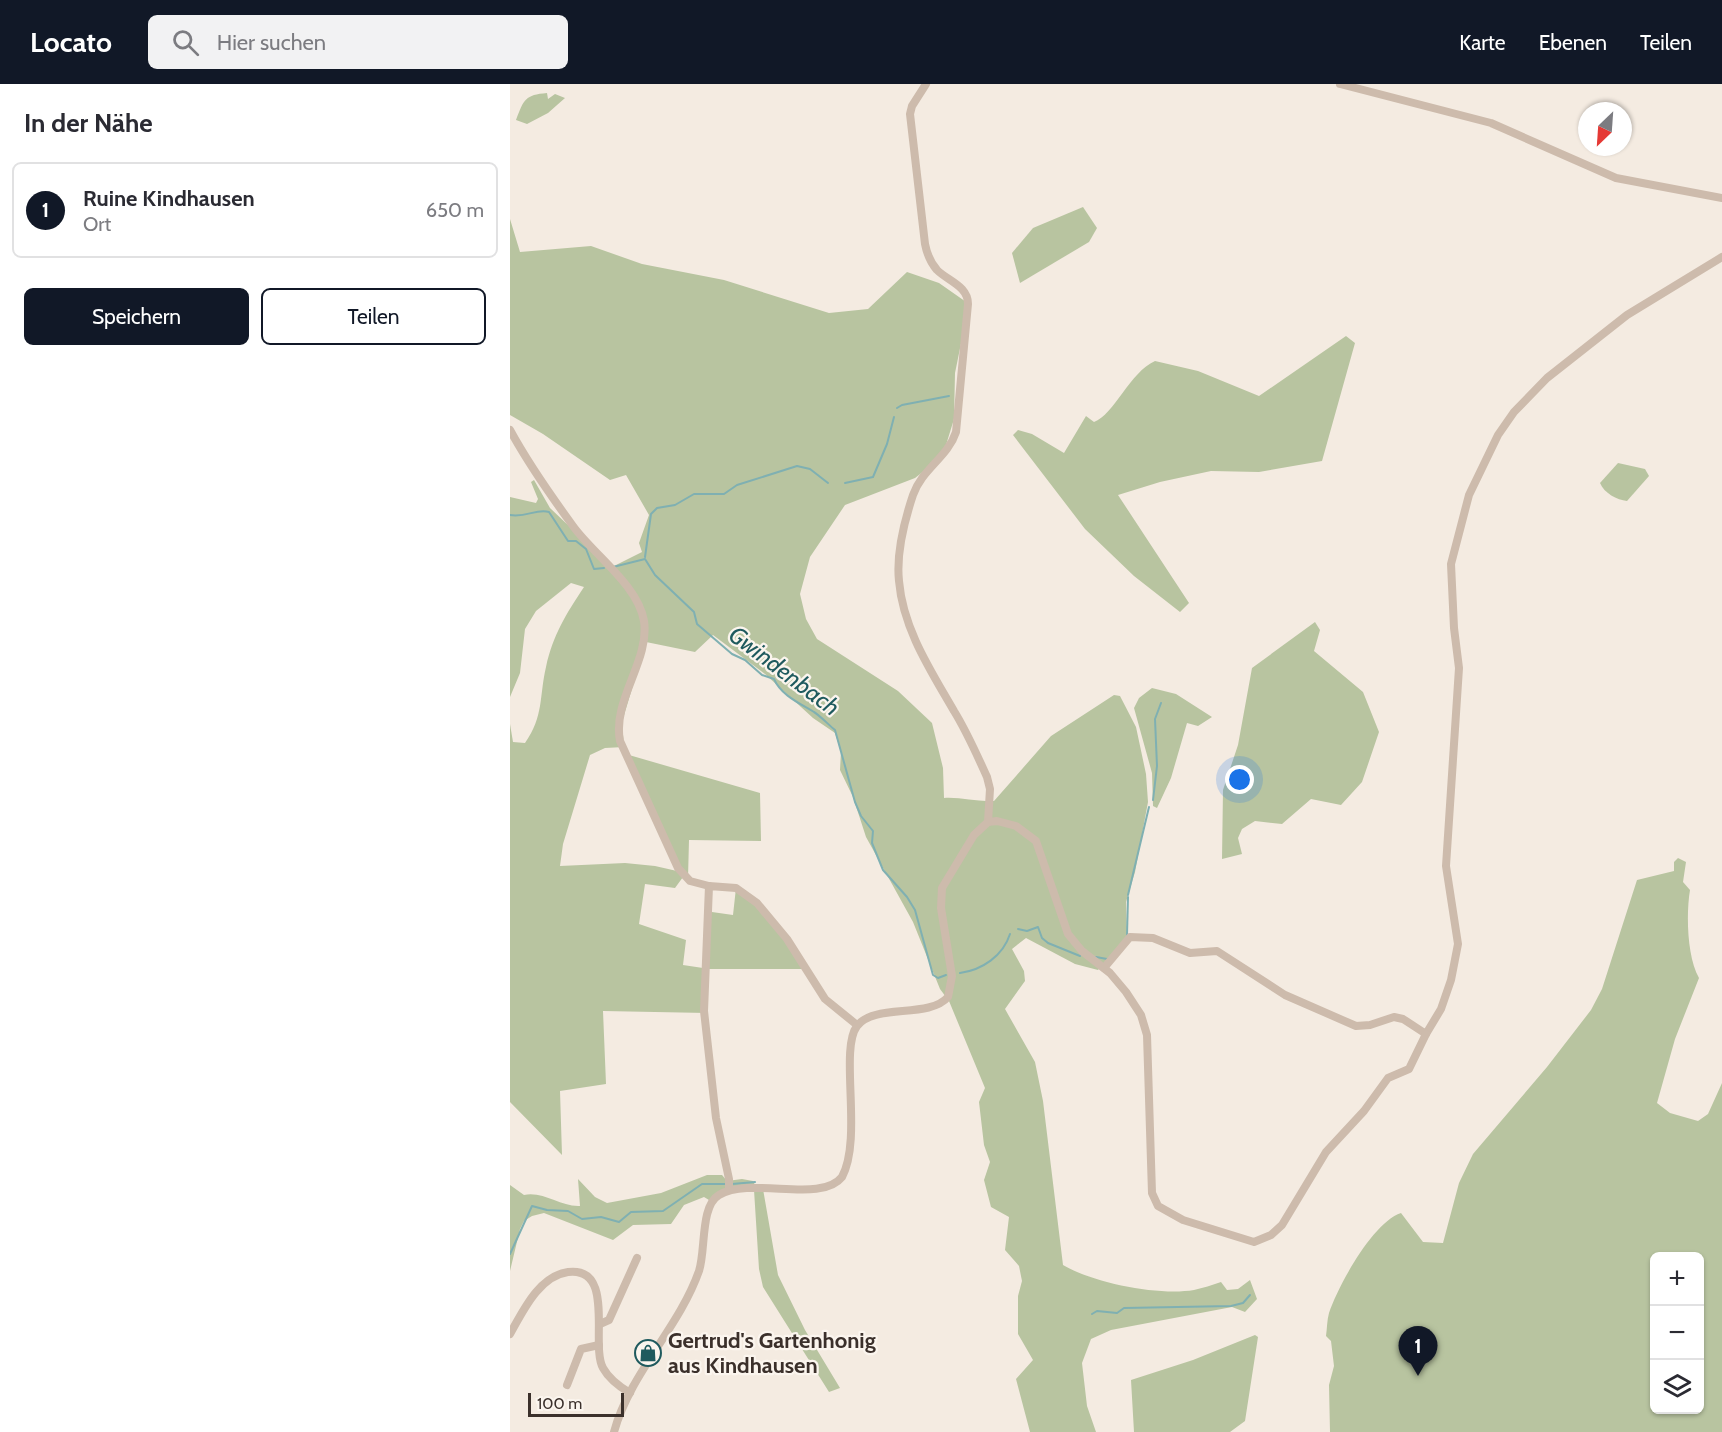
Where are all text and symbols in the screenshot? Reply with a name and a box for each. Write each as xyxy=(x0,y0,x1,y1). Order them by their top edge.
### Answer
search box xyxy=(148,15,568,69)
text: Locato xyxy=(30,25,112,59)
icon: search xyxy=(169,26,202,59)
text: Hier suchen xyxy=(217,29,326,56)
text: Karte xyxy=(1459,30,1506,55)
text: Ebenen xyxy=(1539,30,1607,55)
text: Teilen xyxy=(1640,30,1692,55)
north arrow xyxy=(1578,102,1632,156)
text: In der Nähe xyxy=(24,107,153,139)
text: Ruine Kindhausen xyxy=(83,185,255,212)
text: 1 xyxy=(42,198,49,222)
text: 650 m xyxy=(426,198,484,222)
text: Ort xyxy=(83,212,111,236)
button: Speichern xyxy=(24,288,249,345)
button: Teilen xyxy=(261,288,486,345)
water label: Gwindenbach xyxy=(723,620,845,722)
your location xyxy=(1225,765,1254,794)
map controls xyxy=(1650,1252,1704,1414)
button: + xyxy=(1650,1252,1704,1306)
button: − xyxy=(1650,1306,1704,1360)
pin: 1 xyxy=(1398,1326,1438,1376)
place label: Gertrud's Gartenhonig aus Kindhausen xyxy=(668,1327,876,1379)
shop icon: Gertrud's Gartenhonig aus Kindhausen xyxy=(633,1338,663,1368)
button: layers xyxy=(1650,1360,1704,1414)
scale bar xyxy=(528,1390,624,1418)
text: 100 m xyxy=(537,1394,582,1413)

